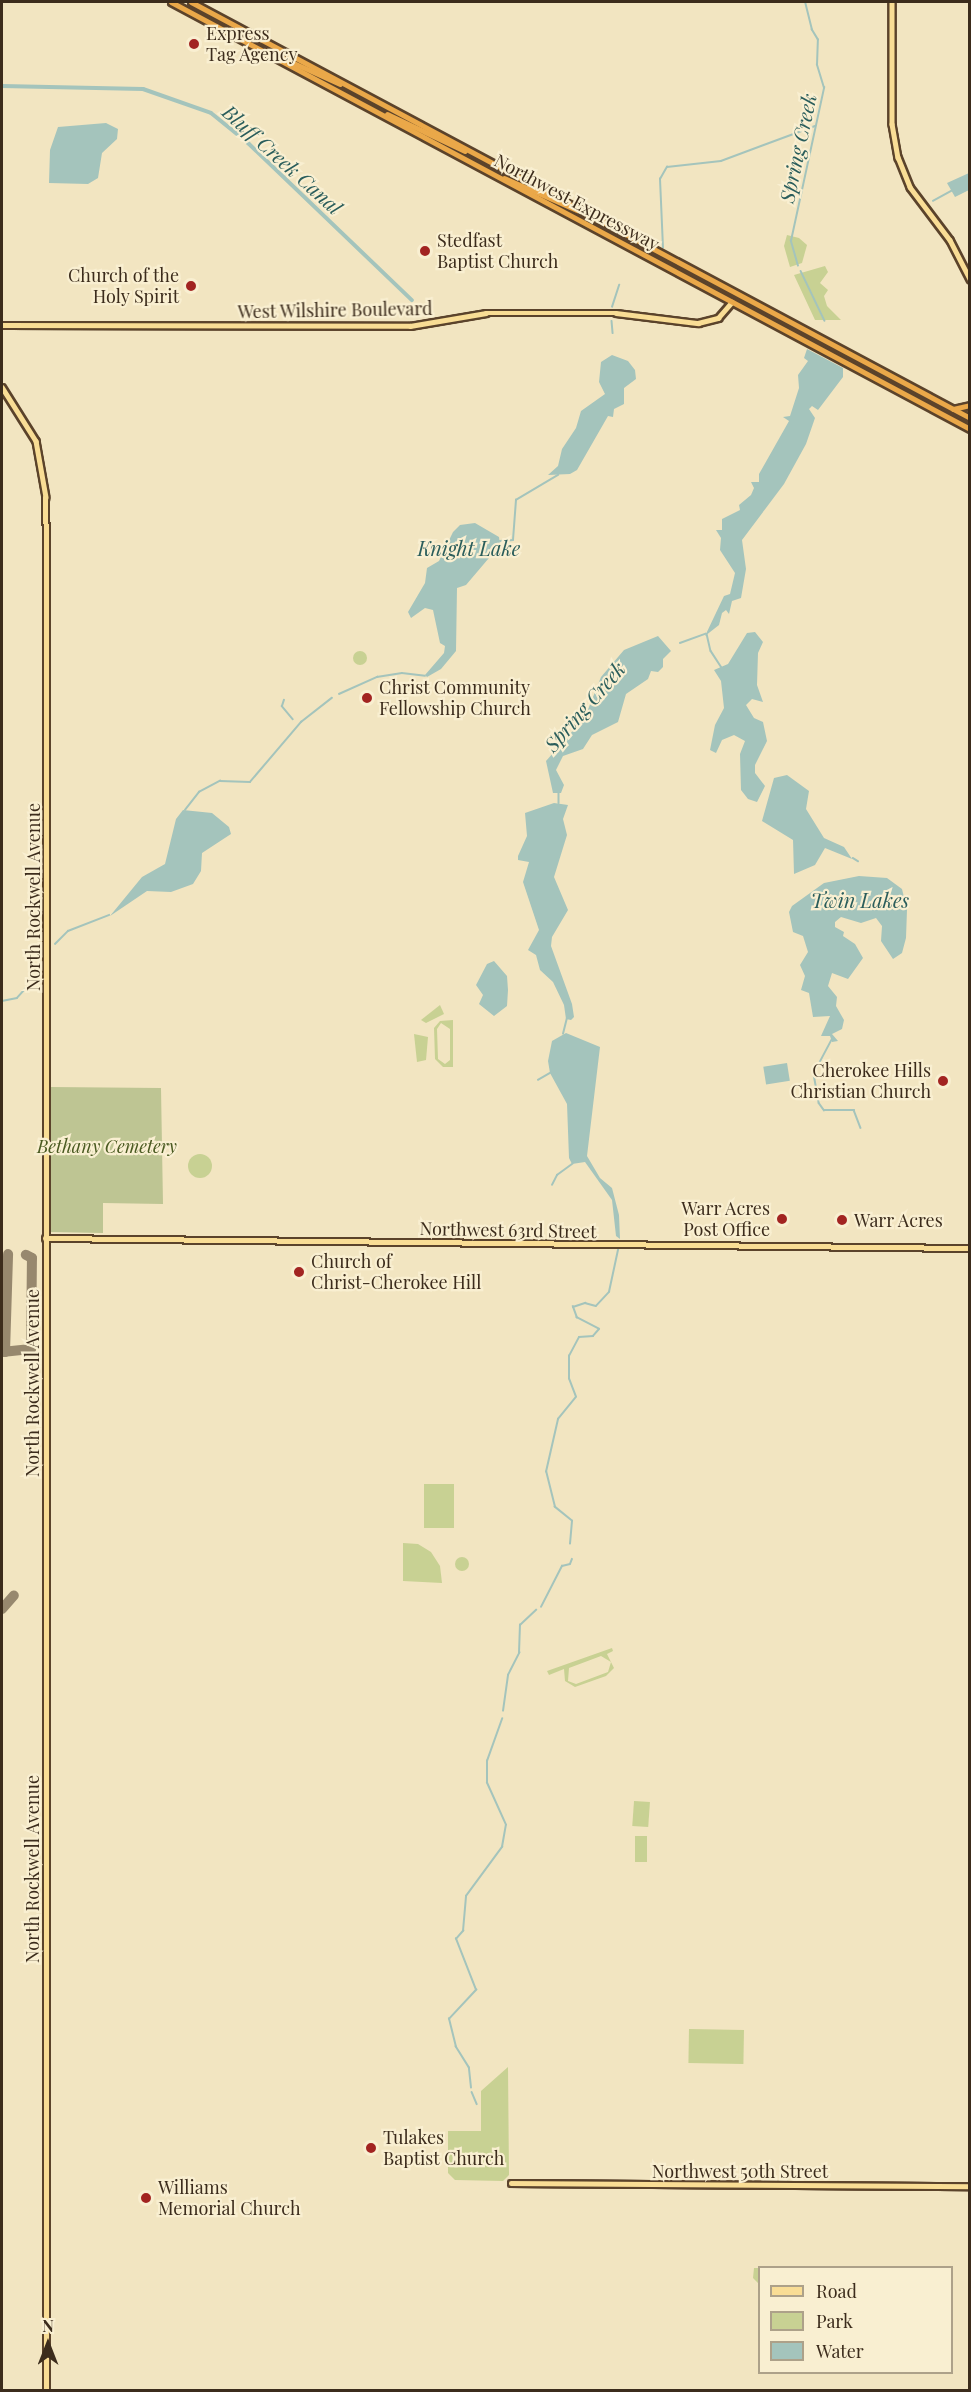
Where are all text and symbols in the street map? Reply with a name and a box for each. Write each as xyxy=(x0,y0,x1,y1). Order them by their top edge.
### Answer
place label: Express Tag Agency xyxy=(206,23,298,66)
marker: Express Tag Agency xyxy=(187,37,201,51)
water label: Spring Creek xyxy=(774,91,820,205)
water label: Bluff Creek Canal xyxy=(218,99,348,219)
street label: Northwest Expressway xyxy=(491,149,663,255)
place label: Stedfast Baptist Church xyxy=(437,230,559,272)
marker: Stedfast Baptist Church xyxy=(418,244,432,258)
place label: Church of the Holy Spirit xyxy=(68,265,179,308)
marker: Church of the Holy Spirit xyxy=(184,279,198,293)
street label: West Wilshire Boulevard xyxy=(237,297,433,323)
water label: Knight Lake xyxy=(418,535,520,559)
water label: Spring Creek xyxy=(539,656,629,756)
place label: Christ Community Fellowship Church xyxy=(379,677,531,720)
marker: Christ Community Fellowship Church xyxy=(360,691,374,705)
street label: North Rockwell Avenue xyxy=(22,803,44,991)
water label: Twin Lakes xyxy=(811,887,909,911)
place label: Cherokee Hills Christian Church xyxy=(790,1060,931,1102)
marker: Cherokee Hills Christian Church xyxy=(936,1074,950,1088)
park label: Bethany Cemetery xyxy=(37,1135,177,1157)
place label: Warr Acres Post Office xyxy=(680,1198,770,1240)
place label: Warr Acres xyxy=(854,1209,944,1231)
marker: Warr Acres Post Office xyxy=(775,1212,789,1226)
marker: Warr Acres xyxy=(835,1213,849,1227)
street label: Northwest 63rd Street xyxy=(419,1218,597,1242)
place label: Church of Christ-Cherokee Hill xyxy=(311,1251,481,1294)
marker: Church of Christ-Cherokee Hill xyxy=(292,1265,306,1279)
street label: North Rockwell Avenue xyxy=(21,1289,43,1477)
street label: North Rockwell Avenue xyxy=(21,1775,43,1963)
place label: Tulakes Baptist Church xyxy=(383,2127,505,2170)
marker: Tulakes Baptist Church xyxy=(364,2141,378,2155)
street label: Northwest 50th Street xyxy=(652,2160,828,2182)
place label: Williams Memorial Church xyxy=(158,2177,301,2220)
marker: Williams Memorial Church xyxy=(139,2191,153,2205)
legend xyxy=(758,2266,953,2374)
text: Road xyxy=(816,2279,857,2303)
text: Park xyxy=(816,2309,853,2333)
north arrow xyxy=(18,2314,78,2374)
text: N xyxy=(42,2315,54,2336)
text: Water xyxy=(816,2339,864,2363)

